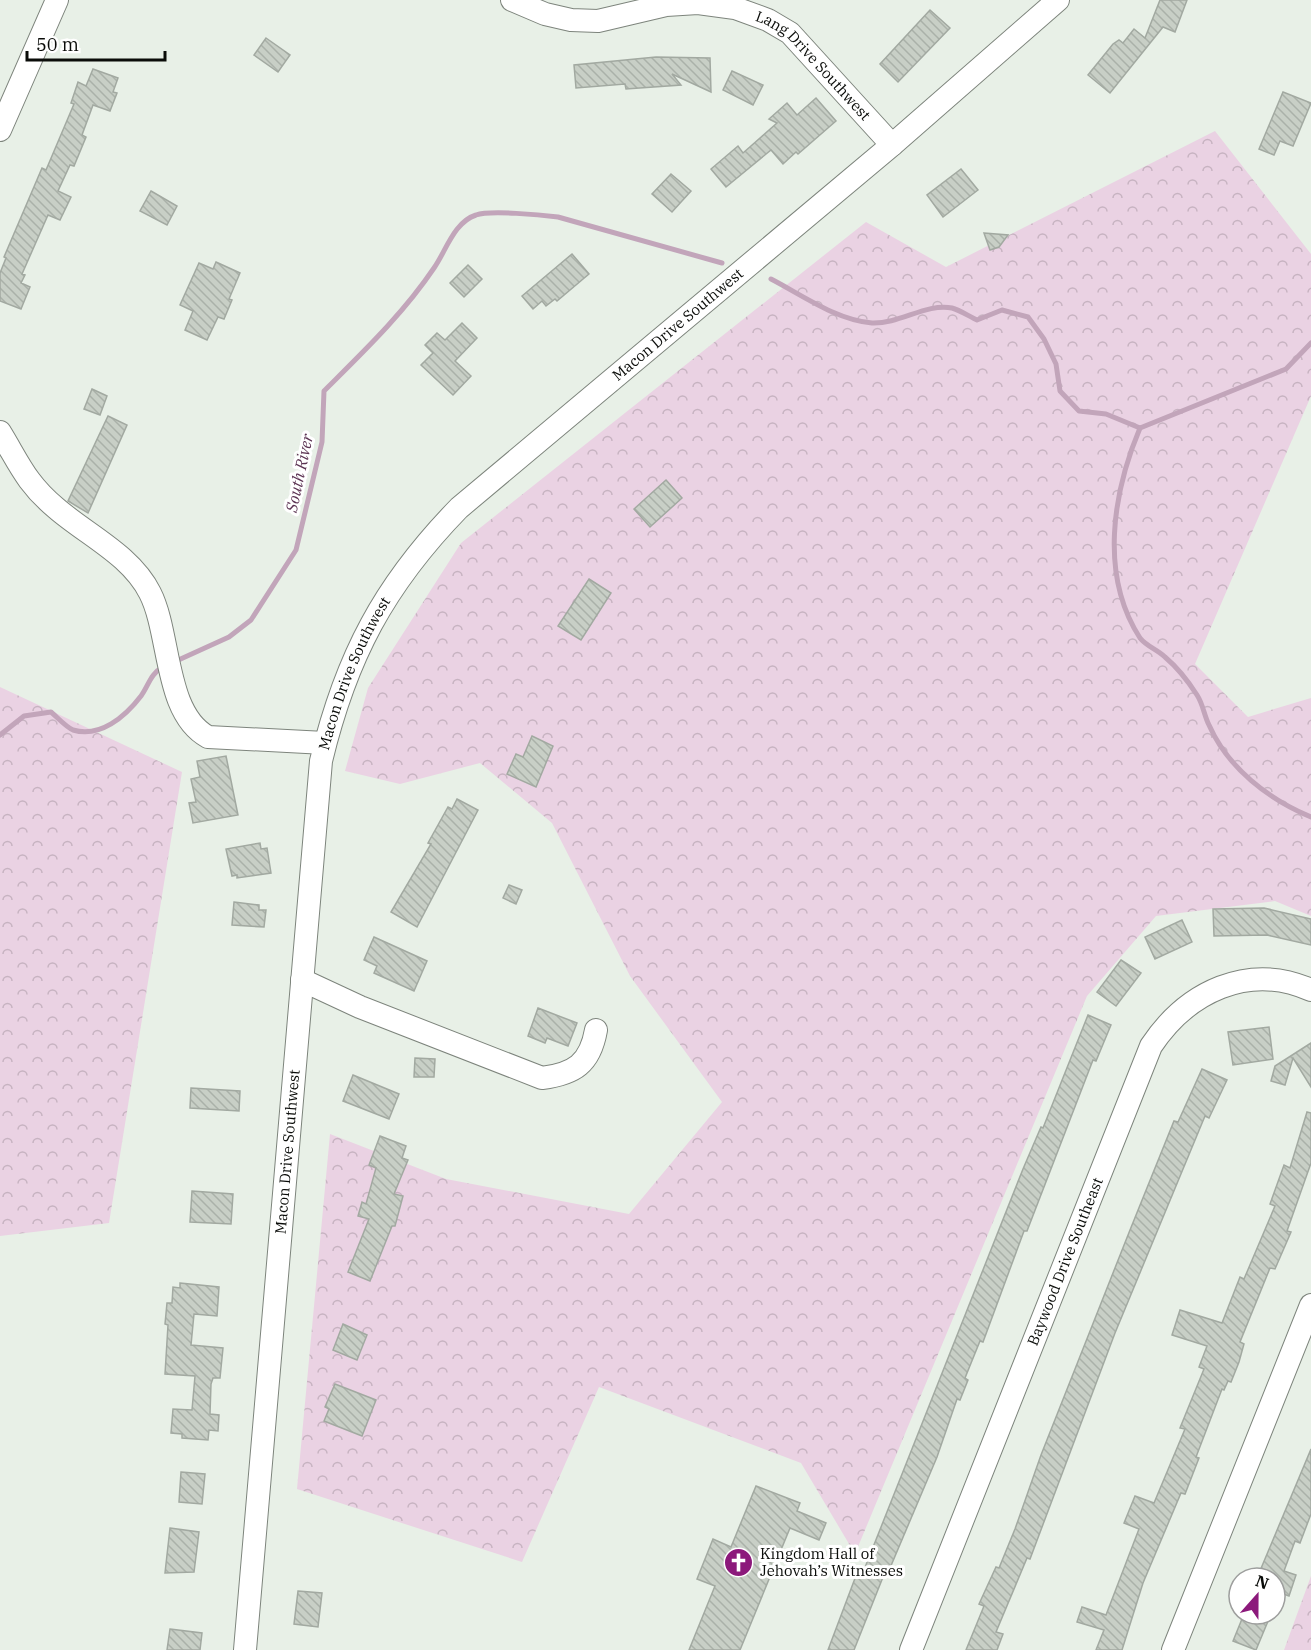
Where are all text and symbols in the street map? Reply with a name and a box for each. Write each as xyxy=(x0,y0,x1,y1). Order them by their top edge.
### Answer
street label: Lang Drive Southwest xyxy=(753,6,875,124)
scale bar xyxy=(27,24,165,62)
text: 50 m xyxy=(36,33,79,56)
street label: Macon Drive Southwest xyxy=(608,264,747,384)
water label: South River xyxy=(281,431,317,515)
street label: Macon Drive Southwest xyxy=(314,593,394,752)
street label: Macon Drive Southwest xyxy=(271,1069,304,1235)
street label: Baywood Drive Southeast xyxy=(1023,1174,1107,1348)
place label: Kingdom Hall of Jehovah’s Witnesses xyxy=(760,1544,903,1580)
church icon: Kingdom Hall of Jehovah’s Witnesses xyxy=(723,1547,755,1579)
north arrow xyxy=(1227,1566,1287,1626)
text: N xyxy=(1253,1570,1272,1594)

